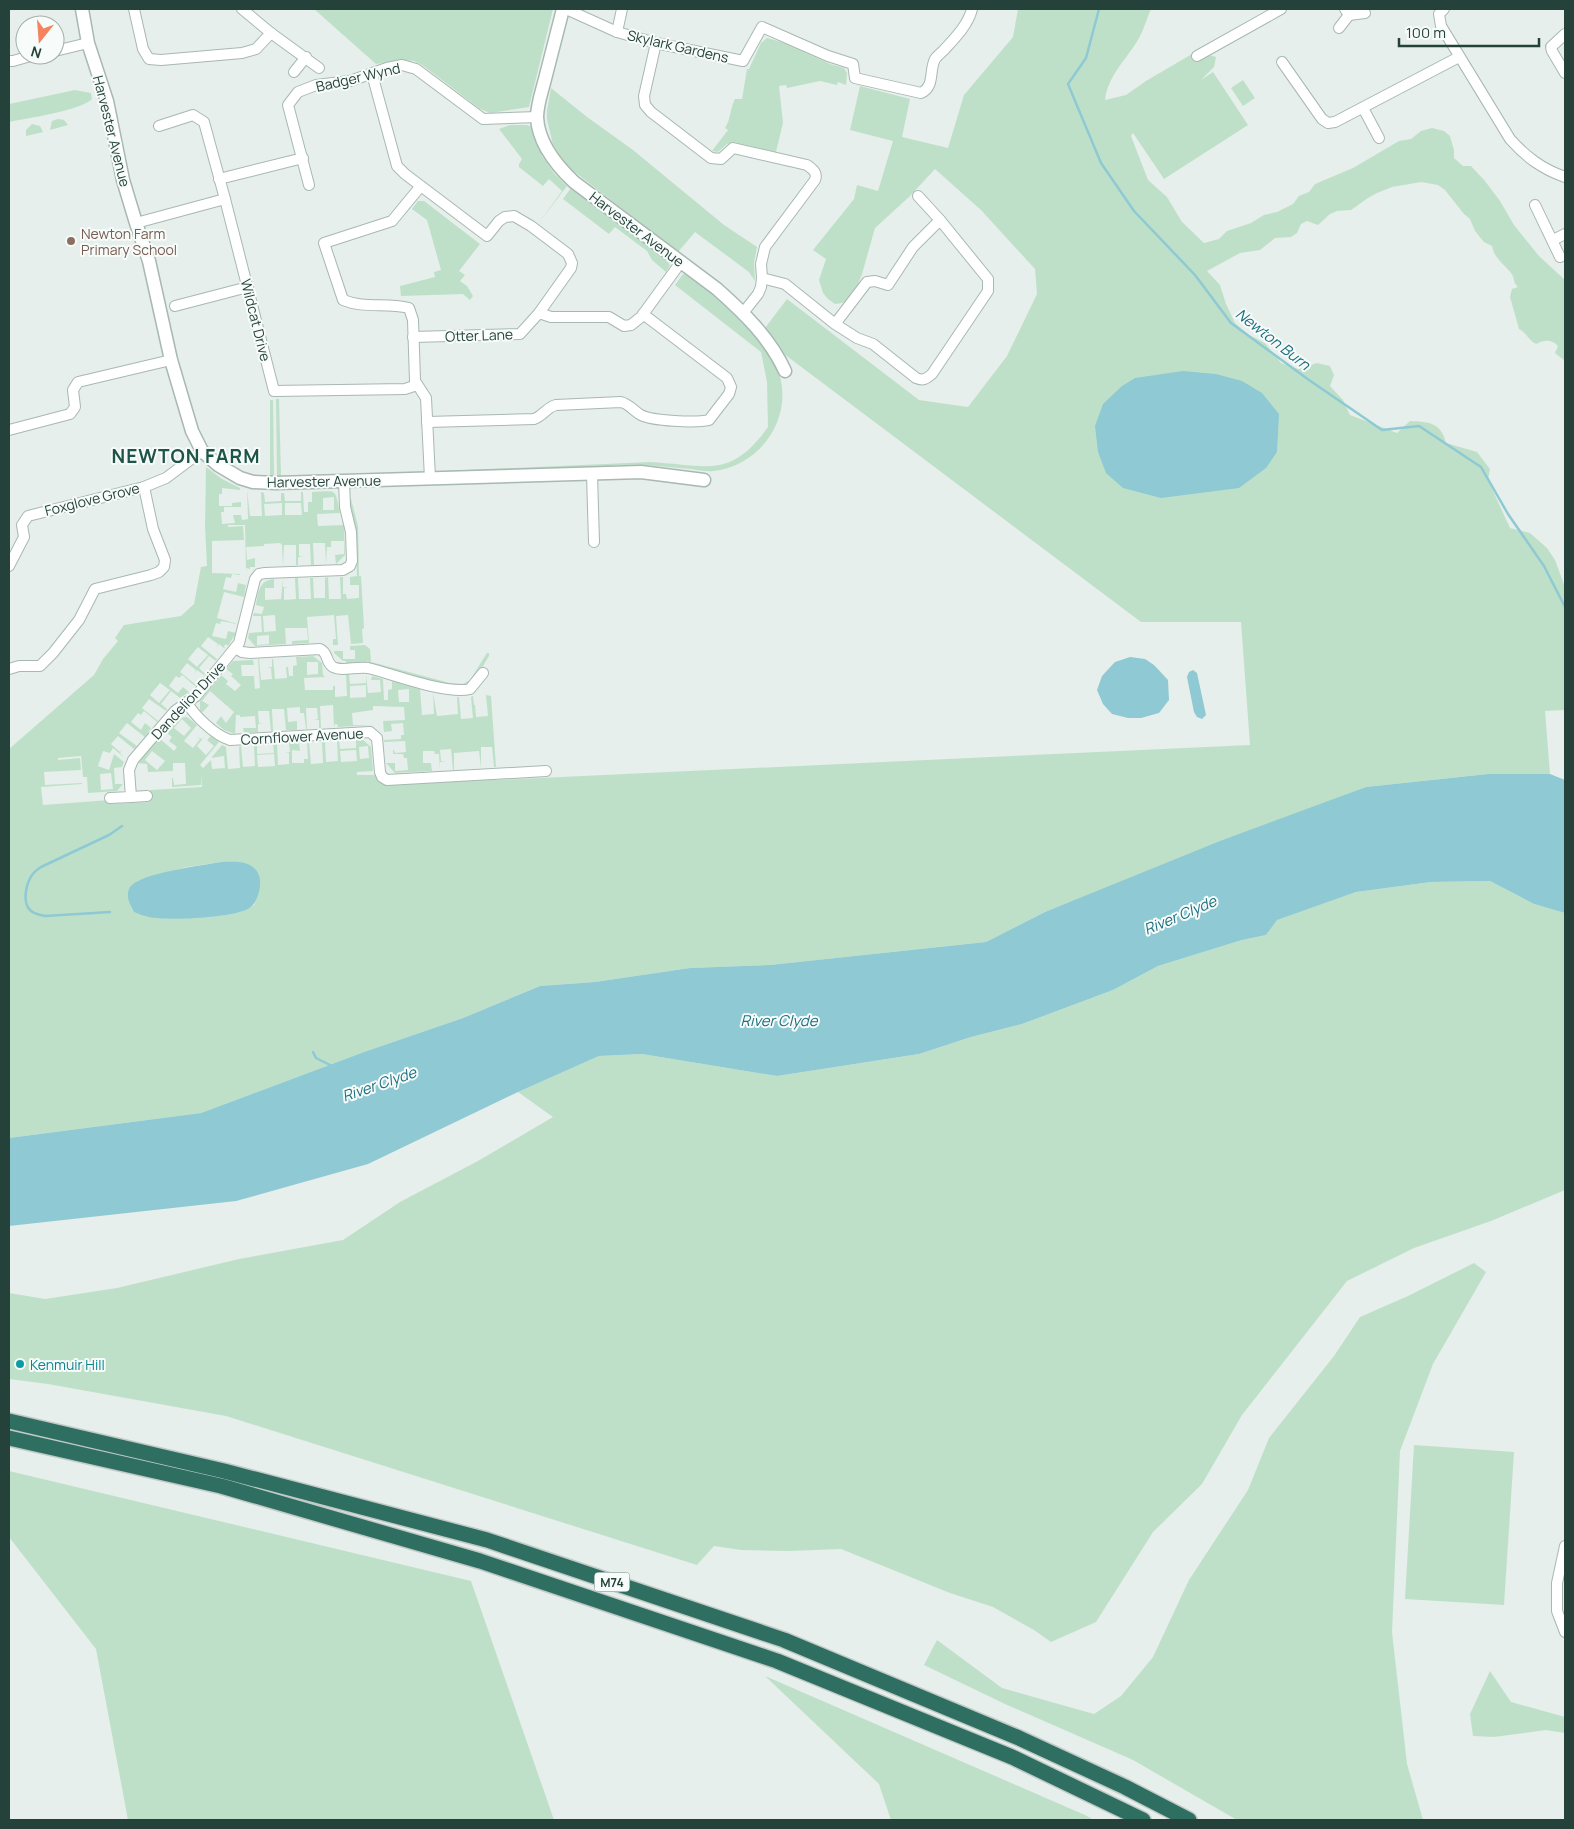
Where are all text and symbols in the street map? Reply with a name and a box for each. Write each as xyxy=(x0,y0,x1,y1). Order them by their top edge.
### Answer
north arrow xyxy=(15,15,65,65)
scale bar xyxy=(1399,15,1539,47)
text: 100 m xyxy=(1406,22,1446,43)
street label: Skylark Gardens xyxy=(626,25,730,67)
text: N xyxy=(28,42,44,63)
street label: Badger Wynd xyxy=(314,58,402,96)
street label: Harvester Avenue xyxy=(89,73,135,189)
street label: Harvester Avenue xyxy=(586,187,688,271)
place label: Newton Farm Primary School xyxy=(81,224,177,259)
marker: Newton Farm Primary School xyxy=(65,235,77,247)
street label: Wildcat Drive xyxy=(237,277,275,363)
water label: Newton Burn xyxy=(1231,303,1315,375)
street label: Otter Lane xyxy=(445,324,513,346)
district label: NEWTON FARM xyxy=(112,443,260,469)
street label: Harvester Avenue xyxy=(267,471,381,491)
street label: Foxglove Grove xyxy=(43,478,141,520)
street label: Dandelion Drive xyxy=(147,657,229,743)
street label: Cornflower Avenue xyxy=(240,723,364,749)
water label: River Clyde xyxy=(1140,890,1221,940)
water label: River Clyde xyxy=(741,1010,819,1031)
water label: River Clyde xyxy=(339,1061,420,1106)
place label: Kenmuir Hill xyxy=(30,1355,105,1374)
marker: Kenmuir Hill xyxy=(14,1358,26,1370)
road number: M74 xyxy=(594,1572,630,1591)

